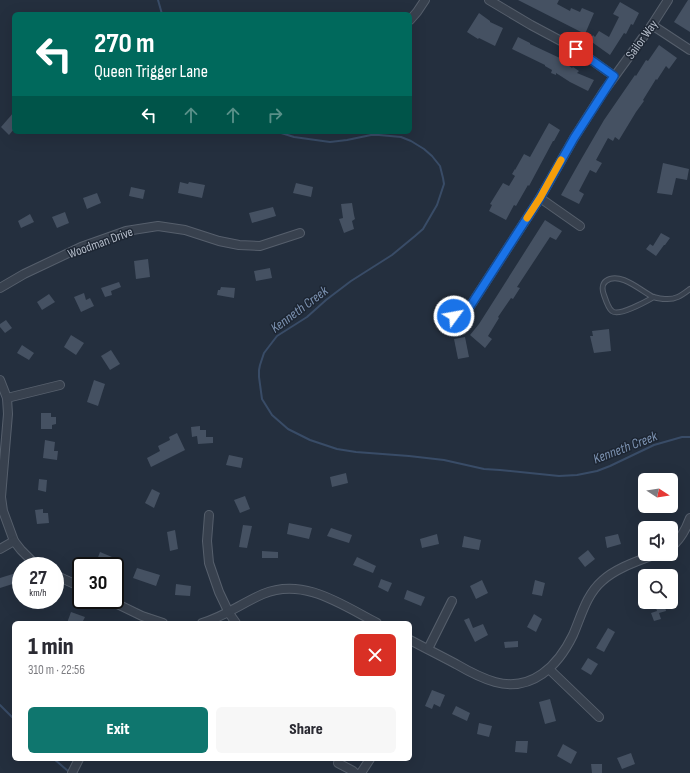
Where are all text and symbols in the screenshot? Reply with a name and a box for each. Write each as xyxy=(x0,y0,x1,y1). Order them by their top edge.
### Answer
street label: Sailor Way xyxy=(622,17,661,62)
text: 270 m xyxy=(94,27,155,60)
icon: left xyxy=(28,28,80,80)
pin xyxy=(559,32,593,66)
icon: arrive xyxy=(565,38,587,60)
text: Queen Trigger Lane xyxy=(94,61,208,82)
icon: left xyxy=(138,104,160,126)
icon: ahead xyxy=(180,104,202,126)
icon: ahead xyxy=(222,104,244,126)
icon: right xyxy=(264,104,286,126)
street label: Woodman Drive xyxy=(66,224,135,262)
water label: Kenneth Creek xyxy=(267,282,332,336)
position arrow xyxy=(433,295,475,337)
water label: Kenneth Creek xyxy=(591,427,660,467)
north arrow xyxy=(638,473,678,513)
map controls xyxy=(638,473,678,609)
button: sound xyxy=(638,521,678,561)
speed limit sign: 30 xyxy=(72,557,124,609)
text: 27 xyxy=(29,566,47,590)
button: search xyxy=(638,569,678,609)
text: km/h xyxy=(29,587,47,599)
text: 1 min xyxy=(28,632,74,661)
button: close xyxy=(354,634,396,676)
text: 310 m · 22:56 xyxy=(28,662,85,678)
button: Exit xyxy=(28,707,208,753)
button: Share xyxy=(216,707,396,753)

